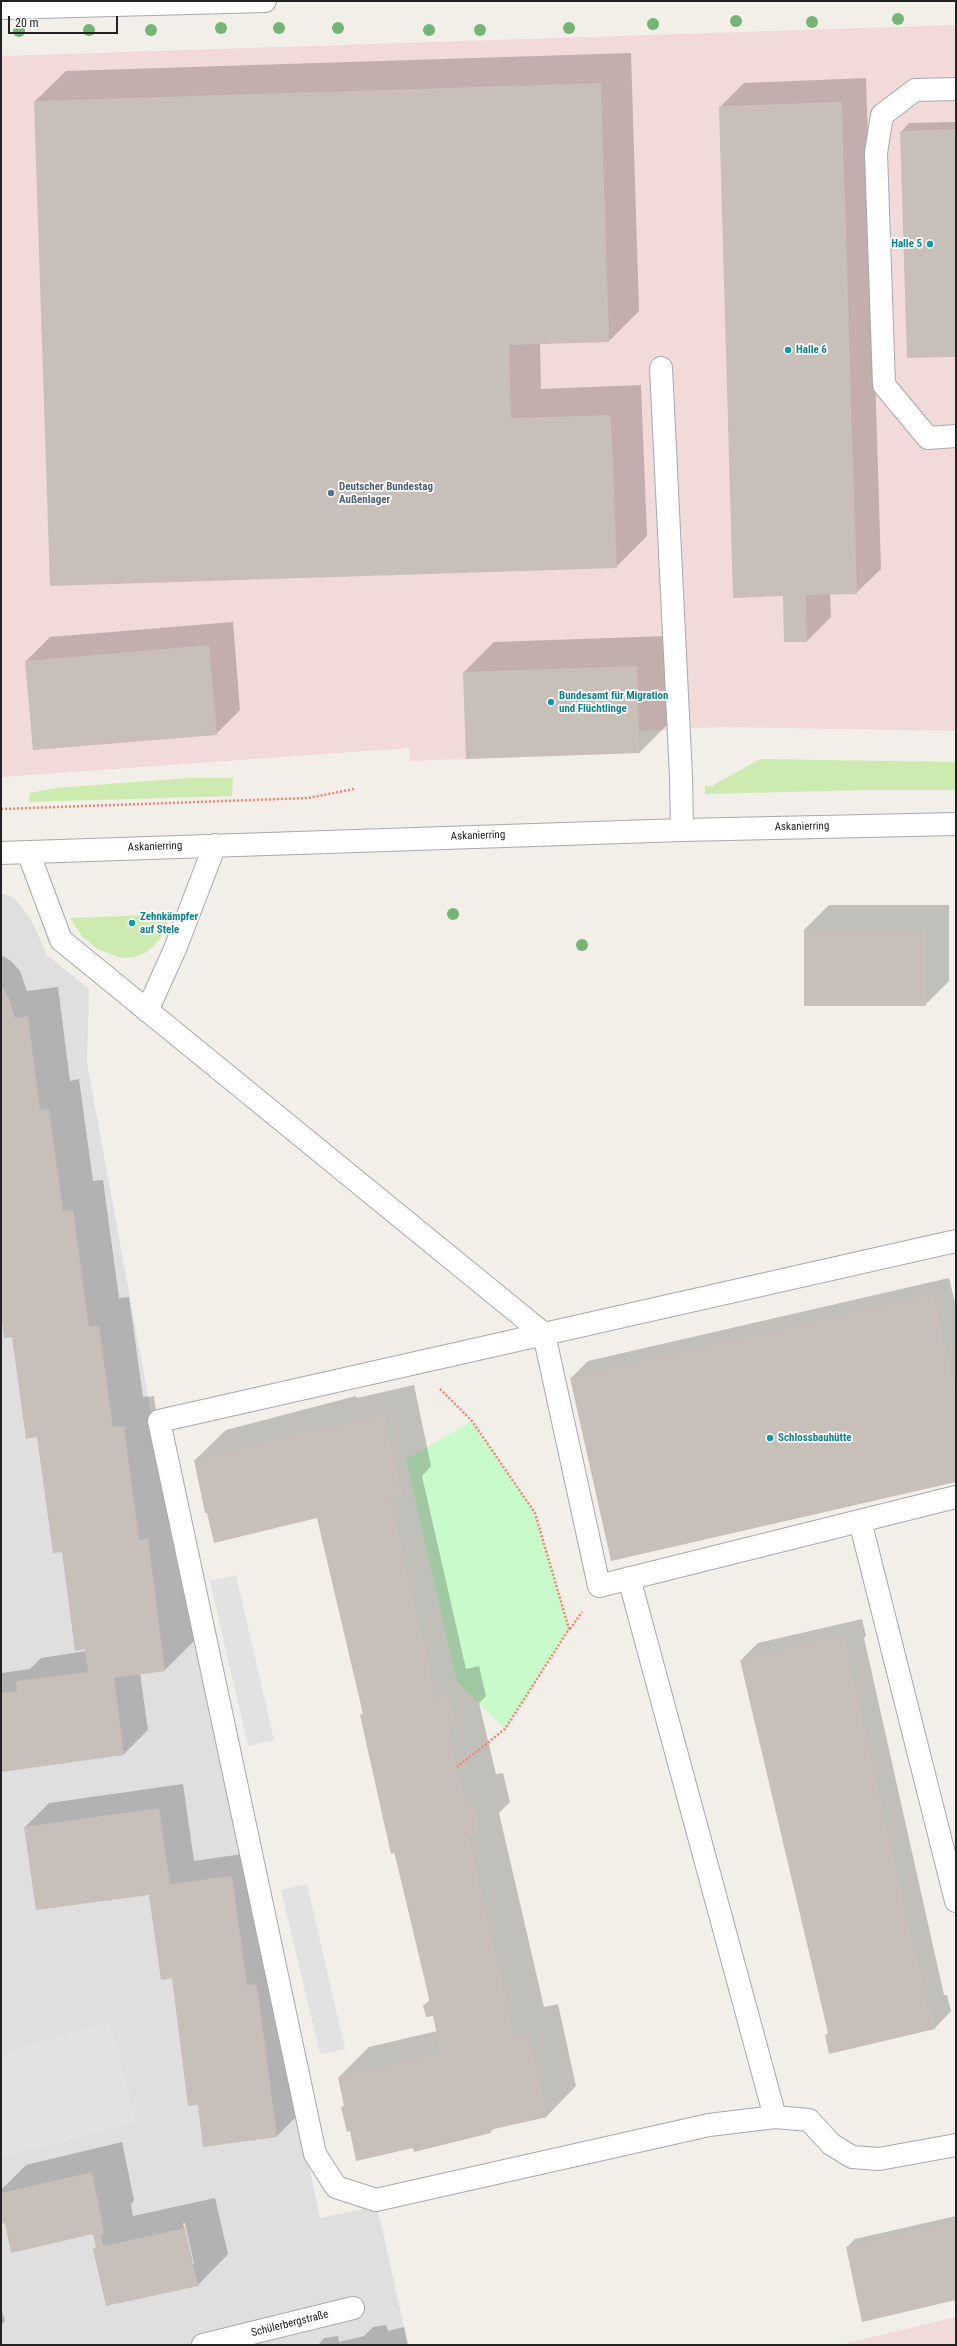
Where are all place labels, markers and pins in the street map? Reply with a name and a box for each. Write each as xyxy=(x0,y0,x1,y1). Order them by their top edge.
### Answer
place label: Halle 5 xyxy=(891,237,922,251)
marker: Halle 5 xyxy=(925,239,935,249)
place label: Halle 6 xyxy=(796,343,827,357)
marker: Halle 6 xyxy=(783,345,793,355)
place label: Deutscher Bundestag Außenlager xyxy=(339,480,433,506)
marker: Deutscher Bundestag Außenlager xyxy=(326,488,336,498)
place label: Bundesamt für Migration und Flüchtlinge xyxy=(559,689,668,715)
marker: Bundesamt für Migration und Flüchtlinge xyxy=(546,697,556,707)
place label: Zehnkämpfer auf Stele xyxy=(140,910,198,936)
marker: Zehnkämpfer auf Stele xyxy=(127,918,137,928)
place label: Schlossbauhütte xyxy=(778,1431,852,1445)
marker: Schlossbauhütte xyxy=(765,1433,775,1443)

